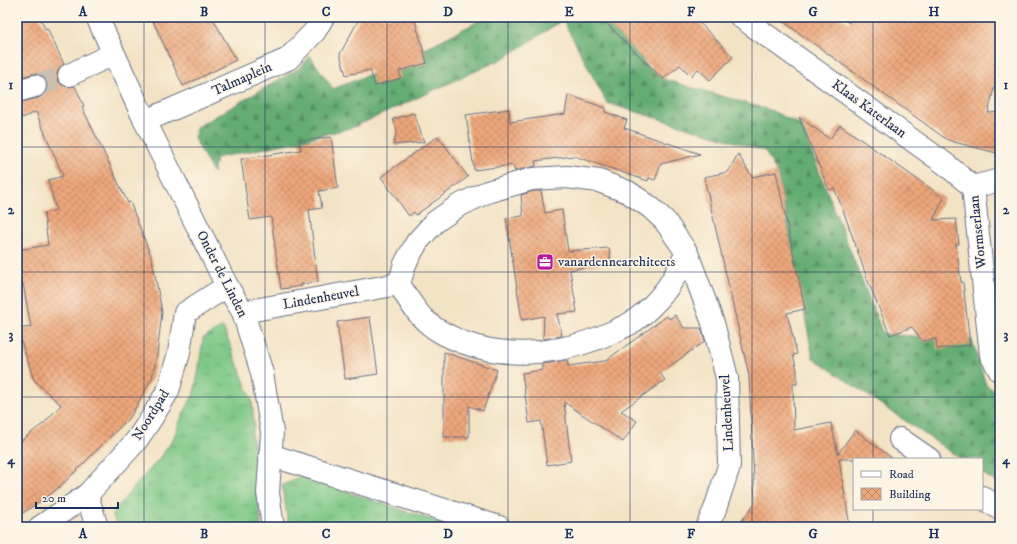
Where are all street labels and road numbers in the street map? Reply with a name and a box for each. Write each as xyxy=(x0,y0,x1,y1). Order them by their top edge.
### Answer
street label: Talmaplein xyxy=(209,58,275,100)
street label: Klaas Katerlaan xyxy=(828,76,911,143)
street label: Wormserlaan xyxy=(965,194,991,271)
street label: Onder de Linden xyxy=(192,228,252,321)
street label: Lindenheuvel xyxy=(281,282,361,314)
street label: Lindenheuvel xyxy=(716,373,738,452)
street label: Noordpad xyxy=(128,386,174,444)

